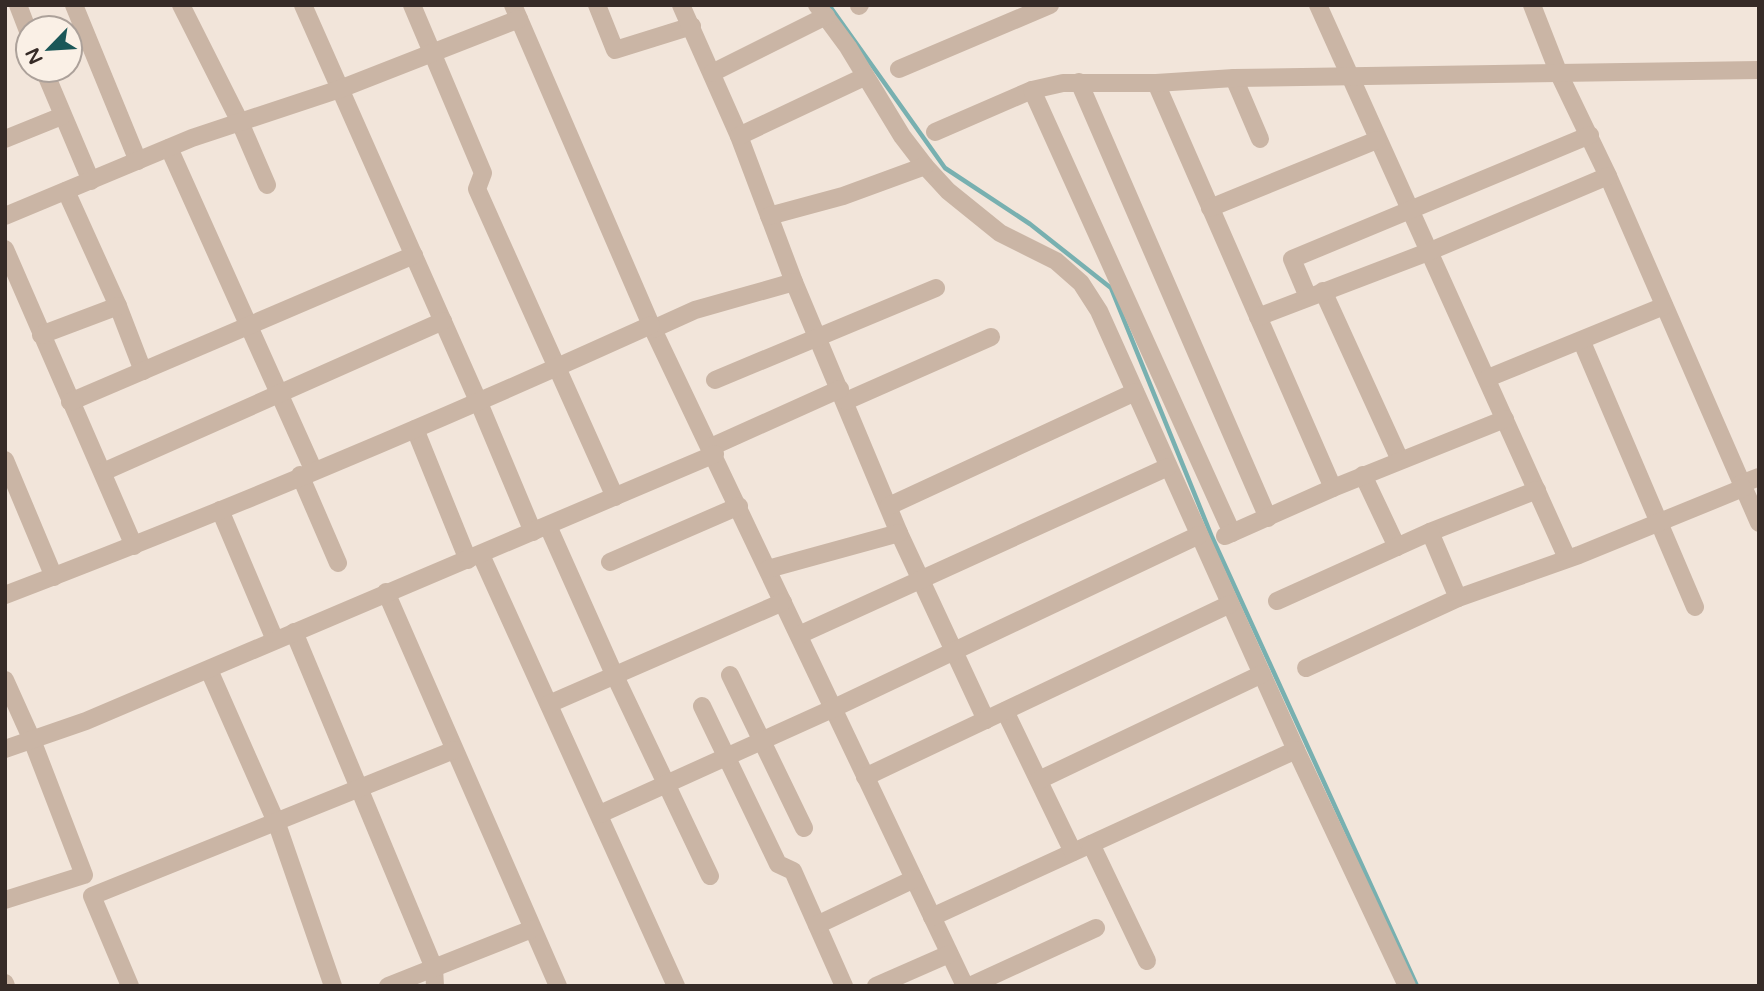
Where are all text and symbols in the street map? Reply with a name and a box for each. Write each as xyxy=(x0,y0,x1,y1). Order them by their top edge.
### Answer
north arrow xyxy=(14,14,84,84)
text: N xyxy=(21,44,48,67)

